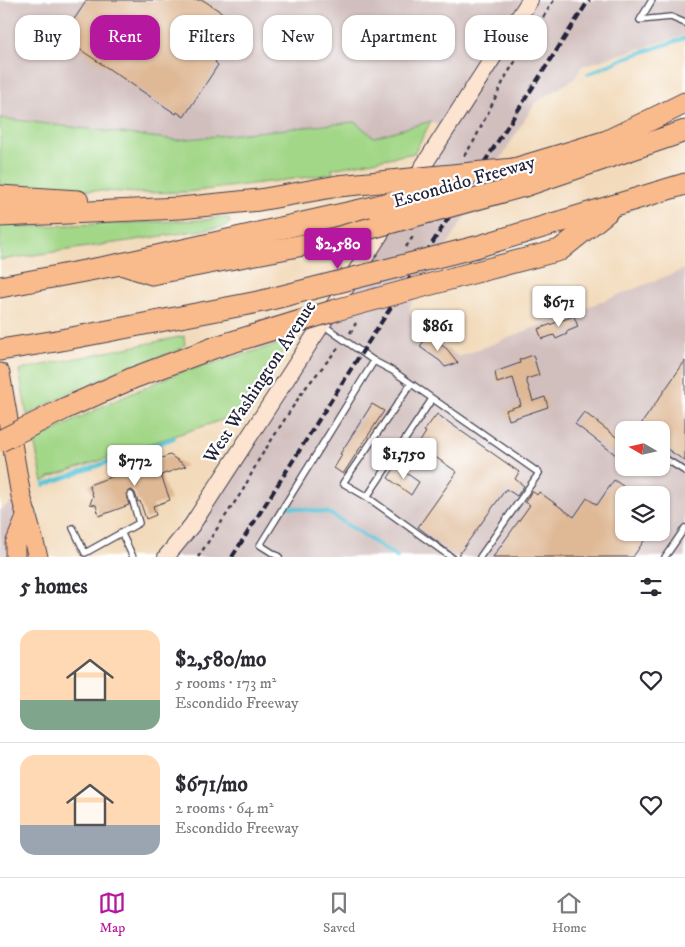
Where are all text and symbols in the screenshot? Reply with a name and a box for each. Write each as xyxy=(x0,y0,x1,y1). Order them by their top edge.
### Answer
chip: Buy xyxy=(15,15,80,60)
chip: Rent xyxy=(90,15,160,60)
chip: Filters xyxy=(170,15,253,60)
chip: New xyxy=(263,15,332,60)
chip: Apartment xyxy=(342,15,455,60)
chip: House xyxy=(465,15,547,60)
street label: Escondido Freeway xyxy=(390,150,539,213)
pin: $2,580 xyxy=(297,228,379,270)
text: $2,580 xyxy=(315,234,361,254)
pin: $671 xyxy=(529,286,589,328)
text: $671 xyxy=(543,292,575,312)
street label: West Washington Avenue xyxy=(198,296,321,469)
pin: $861 xyxy=(408,310,468,352)
text: $861 xyxy=(423,316,453,336)
north arrow xyxy=(615,421,670,476)
map controls xyxy=(615,421,670,541)
pin: $1,750 xyxy=(363,438,445,480)
pin: $772 xyxy=(105,444,165,487)
text: $1,750 xyxy=(383,444,425,464)
text: $772 xyxy=(118,451,152,471)
button: layers xyxy=(615,486,670,541)
icon: filters xyxy=(637,573,665,601)
text: 5 homes xyxy=(20,574,88,600)
text: $2,580/mo xyxy=(175,647,266,673)
icon: home xyxy=(60,650,120,710)
icon: heart xyxy=(637,666,665,694)
text: 5 rooms · 173 m² xyxy=(175,673,276,693)
text: Escondido Freeway xyxy=(175,693,299,713)
text: $671/mo xyxy=(175,772,248,798)
icon: home xyxy=(60,775,120,835)
icon: heart xyxy=(637,791,665,819)
text: 2 rooms · 64 m² xyxy=(175,798,274,818)
text: Escondido Freeway xyxy=(175,818,299,838)
tab: Map xyxy=(98,889,126,937)
tab: Saved xyxy=(323,889,355,937)
tab: Home xyxy=(552,889,587,937)

